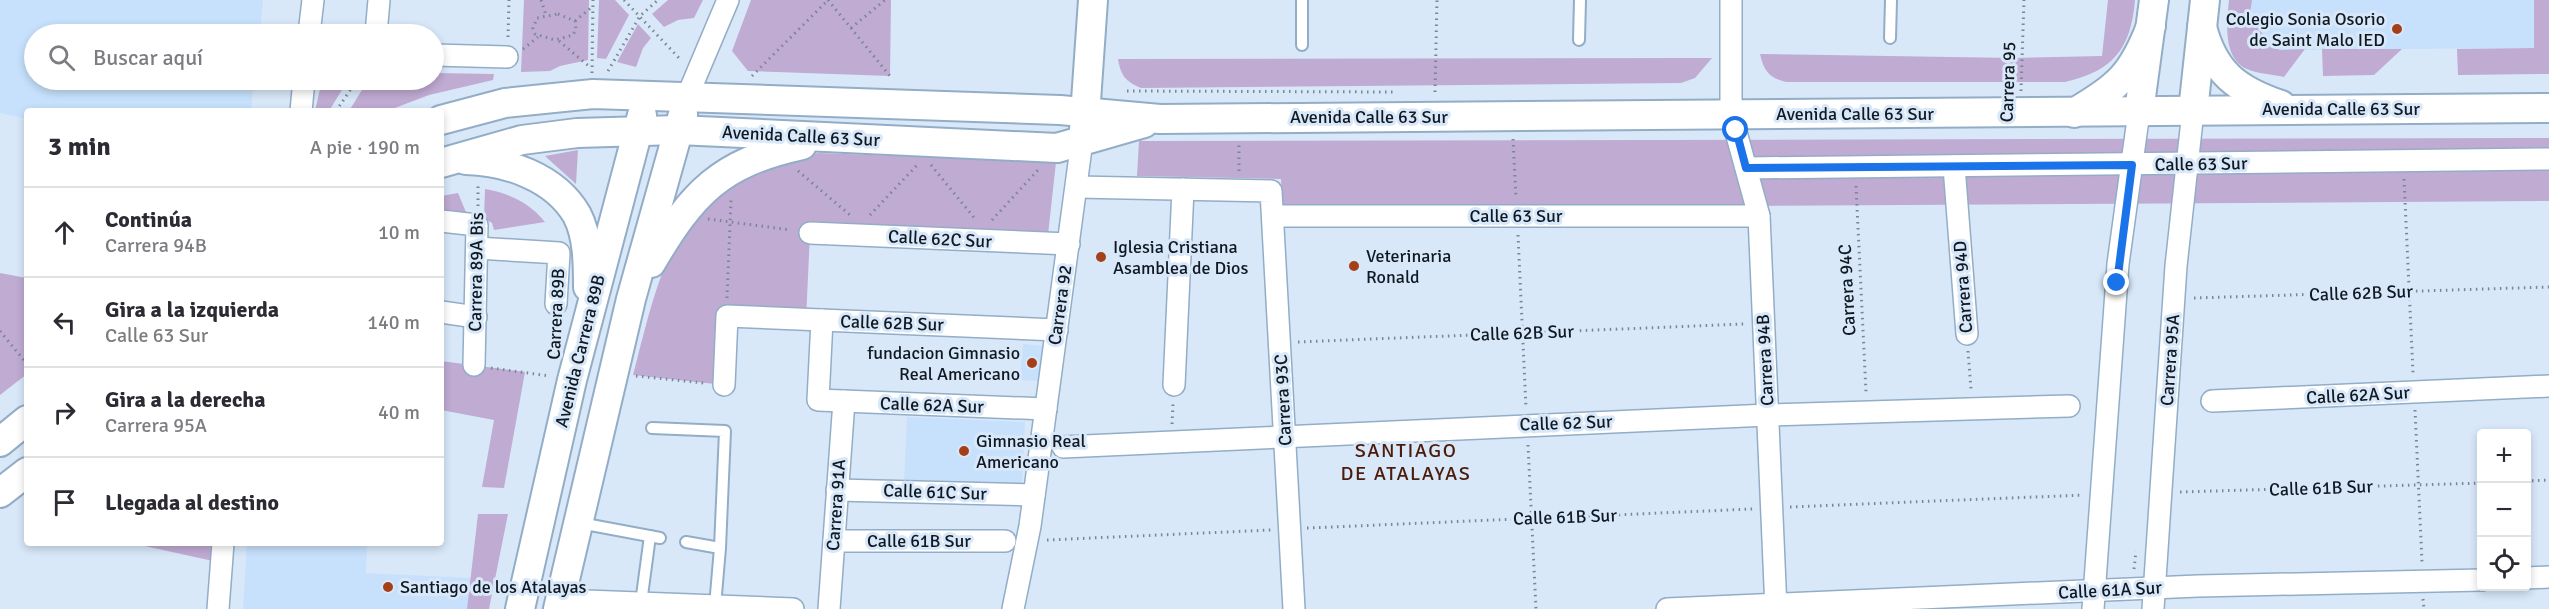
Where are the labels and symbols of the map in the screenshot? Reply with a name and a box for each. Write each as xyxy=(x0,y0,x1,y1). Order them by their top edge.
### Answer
place label: Colegio Sonia Osorio de Saint Malo IED xyxy=(2226,8,2385,51)
marker: Colegio Sonia Osorio de Saint Malo IED xyxy=(2390,22,2404,36)
street label: Carrera 95 xyxy=(1996,41,2020,123)
street label: Avenida Calle 63 Sur xyxy=(2262,98,2420,120)
street label: Avenida Calle 63 Sur xyxy=(1776,103,1934,125)
street label: Avenida Calle 63 Sur xyxy=(1290,106,1448,128)
route start xyxy=(1722,116,1748,142)
street label: Avenida Calle 63 Sur xyxy=(722,121,881,151)
street label: Calle 63 Sur xyxy=(2154,152,2248,176)
street label: Calle 63 Sur xyxy=(1470,205,1563,227)
street label: Carrera 89A Bis xyxy=(464,212,488,332)
street label: Calle 62C Sur xyxy=(888,225,993,253)
place label: Iglesia Cristiana Asamblea de Dios xyxy=(1113,236,1248,279)
street label: Carrera 94D xyxy=(1949,240,1977,334)
street label: Carrera 94C xyxy=(1834,244,1860,336)
place label: Veterinaria Ronald xyxy=(1366,245,1451,288)
marker: Iglesia Cristiana Asamblea de Dios xyxy=(1094,250,1108,264)
marker: Veterinaria Ronald xyxy=(1347,259,1361,273)
street label: Carrera 92 xyxy=(1043,263,1077,347)
street label: Carrera 89B xyxy=(543,268,569,360)
route end xyxy=(2103,269,2129,295)
street label: Avenida Carrera 89B xyxy=(550,272,610,430)
street label: Calle 62B Sur xyxy=(2309,280,2414,306)
street label: Calle 62B Sur xyxy=(840,310,945,336)
street label: Carrera 95A xyxy=(2156,313,2184,407)
street label: Carrera 94B xyxy=(1752,314,1778,406)
street label: Calle 62B Sur xyxy=(1470,320,1575,346)
place label: fundacion Gimnasio Real Americano xyxy=(867,342,1020,385)
street label: Carrera 93C xyxy=(1270,354,1296,446)
marker: fundacion Gimnasio Real Americano xyxy=(1025,356,1039,370)
street label: Calle 62A Sur xyxy=(2306,381,2411,409)
street label: Calle 62A Sur xyxy=(880,392,985,418)
street label: Calle 62 Sur xyxy=(1519,410,1613,436)
place label: Gimnasio Real Americano xyxy=(976,430,1086,473)
district label: SANTIAGO DE ATALAYAS xyxy=(1341,438,1471,486)
marker: Gimnasio Real Americano xyxy=(957,444,971,458)
street label: Carrera 91A xyxy=(822,458,850,552)
street label: Calle 61B Sur xyxy=(2269,475,2374,501)
street label: Calle 61C Sur xyxy=(883,479,988,505)
street label: Calle 61B Sur xyxy=(1513,504,1618,530)
street label: Calle 61B Sur xyxy=(867,530,971,552)
place label: Santiago de los Atalayas xyxy=(400,576,587,598)
street label: Calle 61A Sur xyxy=(2058,576,2163,604)
marker: Santiago de los Atalayas xyxy=(381,580,395,594)

